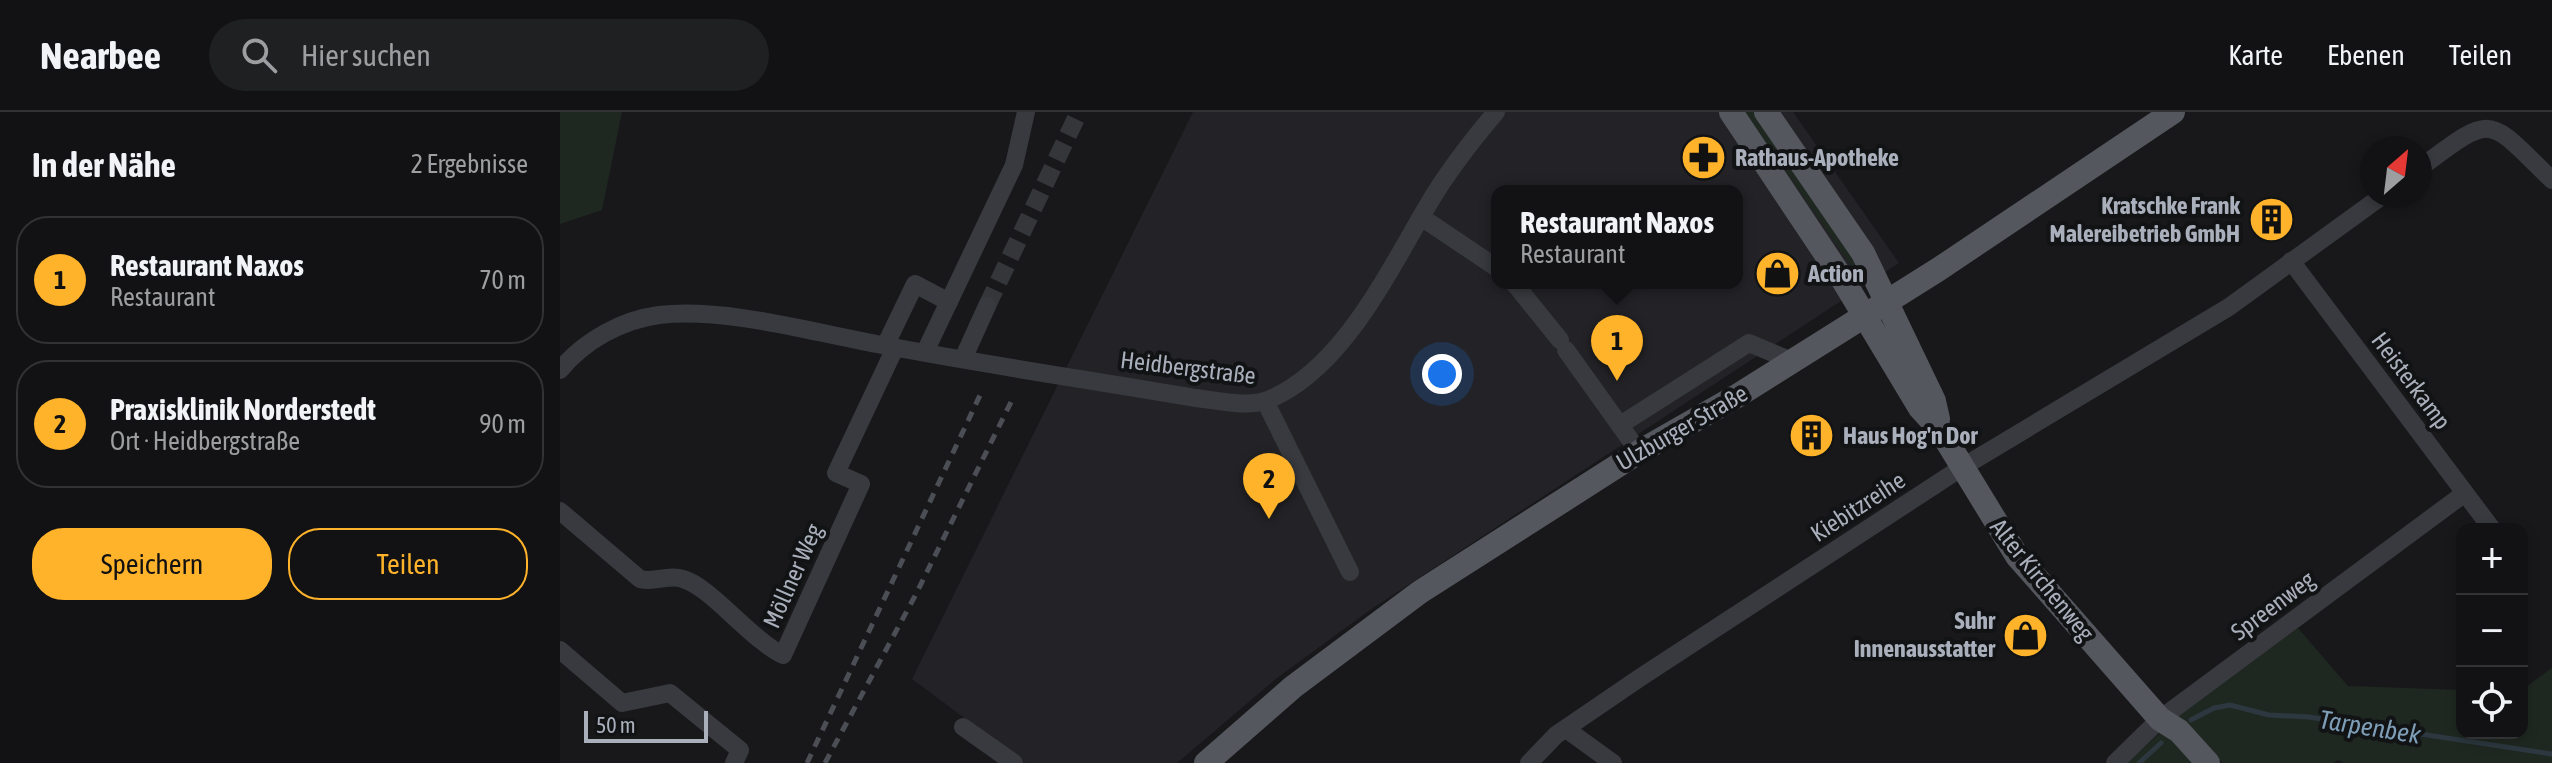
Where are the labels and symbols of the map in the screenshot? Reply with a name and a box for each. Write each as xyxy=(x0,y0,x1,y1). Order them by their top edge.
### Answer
pharmacy icon: Rathaus-Apotheke xyxy=(1680,134,1728,182)
north arrow xyxy=(2360,136,2432,208)
place label: Rathaus-Apotheke xyxy=(1735,144,1899,171)
place label: Kratschke Frank Malereibetrieb GmbH xyxy=(2050,192,2240,247)
building icon: Kratschke Frank Malereibetrieb GmbH xyxy=(2247,196,2295,244)
shop icon: Action xyxy=(1753,250,1801,298)
place label: Action xyxy=(1807,260,1864,287)
pin: 1 xyxy=(1591,315,1643,381)
street label: Heisterkamp xyxy=(2366,327,2456,434)
street label: Heidbergstraße xyxy=(1119,346,1257,389)
your location xyxy=(1422,354,1462,394)
street label: Ulzburger Straße xyxy=(1612,379,1752,476)
building icon: Haus Hog'n Dor xyxy=(1788,412,1836,460)
place label: Haus Hog'n Dor xyxy=(1843,422,1979,449)
pin: 2 xyxy=(1243,453,1295,519)
street label: Kiebitzreihe xyxy=(1806,466,1910,547)
street label: Alter Kirchenweg xyxy=(1985,513,2100,647)
street label: Möllner Weg xyxy=(758,519,828,632)
street label: Spreenweg xyxy=(2226,565,2320,646)
place label: Suhr Innenausstatter xyxy=(1854,607,1996,662)
shop icon: Suhr Innenausstatter xyxy=(2002,611,2050,659)
water label: Tarpenbek xyxy=(2317,704,2423,750)
scale bar xyxy=(584,707,708,743)

